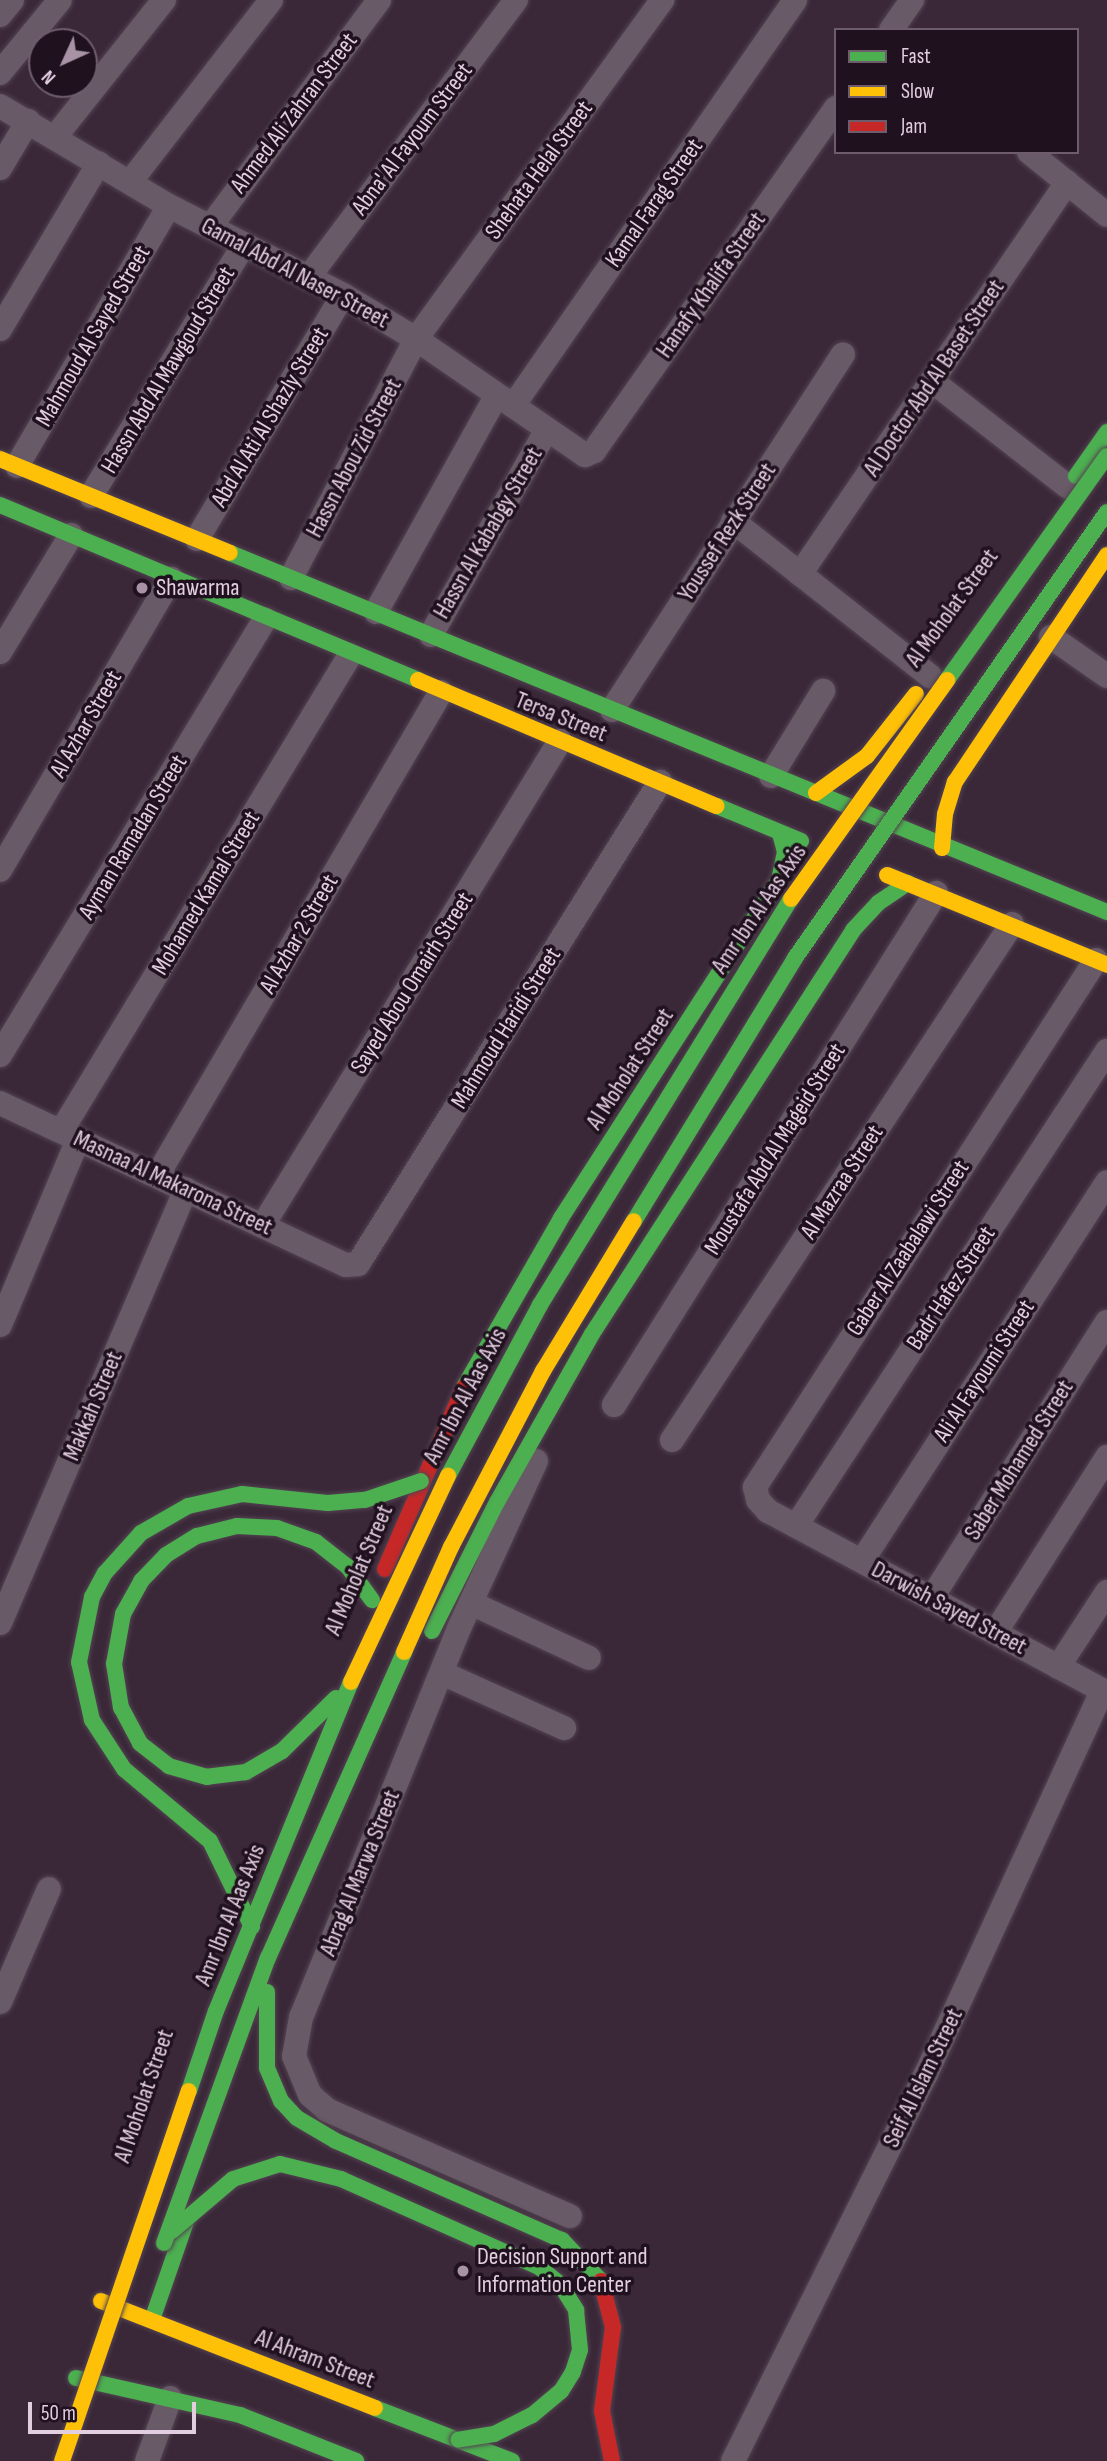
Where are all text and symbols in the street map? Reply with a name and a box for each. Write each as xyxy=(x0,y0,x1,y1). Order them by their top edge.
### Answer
street label: Ahmed Ali Zahran Street xyxy=(224,27,364,199)
north arrow xyxy=(28,28,98,98)
legend xyxy=(834,28,1079,154)
text: Fast xyxy=(901,44,931,69)
street label: Abna' Al Fayoum Street xyxy=(345,57,479,221)
text: N xyxy=(37,65,61,89)
text: Slow xyxy=(901,79,934,104)
street label: Shehata Helal Street xyxy=(479,95,599,245)
text: Jam xyxy=(901,114,927,139)
street label: Kamal Farag Street xyxy=(599,133,709,273)
street label: Hanafy Khalifa Street xyxy=(650,207,772,363)
street label: Gamal Abd Al Naser Street xyxy=(196,211,394,335)
street label: Mahmoud Al Sayed Street xyxy=(29,240,157,432)
street label: Hassn Abd Al Mawgoud Street xyxy=(95,261,241,479)
street label: Al Doctor Abd Al Baset Street xyxy=(857,274,1011,482)
street label: Abd Al Ati Al Shazly Street xyxy=(205,322,335,512)
street label: Hassn Abou Zid Street xyxy=(300,374,408,542)
street label: Hassn Al Kababgy Street xyxy=(427,442,549,624)
street label: Youssef Rezk Street xyxy=(672,458,782,606)
street label: Al Moholat Street xyxy=(900,543,1004,673)
place label: Shawarma xyxy=(156,574,240,602)
marker: Shawarma xyxy=(134,580,150,596)
street label: Al Azhar Street xyxy=(44,665,128,783)
street label: Tersa Street xyxy=(511,686,611,748)
street label: Ayman Ramadan Street xyxy=(73,750,193,924)
street label: Mohamed Kamal Street xyxy=(146,806,266,980)
street label: Amr Ibn Al Aas Axis xyxy=(705,839,813,979)
street label: Al Azhar 2 Street xyxy=(253,869,345,999)
street label: Sayed Abou Omairh Street xyxy=(344,887,480,1079)
street label: Mahmoud Haridi Street xyxy=(445,942,567,1114)
street label: Al Moholat Street xyxy=(580,1003,680,1135)
street label: Moustafa Abd Al Mageid Street xyxy=(698,1038,852,1260)
street label: Al Mazraa Street xyxy=(794,1119,890,1245)
street label: Masnaa Al Makarona Street xyxy=(69,1124,277,1242)
street label: Gaber Al Zaabalawi Street xyxy=(840,1155,976,1341)
street label: Badr Hafez Street xyxy=(900,1221,1002,1355)
street label: Ali Al Fayoumi Street xyxy=(927,1294,1041,1448)
street label: Amr Ibn Al Aas Axis xyxy=(417,1323,513,1469)
street label: Makkah Street xyxy=(57,1347,129,1465)
street label: Saber Mohamed Street xyxy=(958,1375,1080,1545)
street label: Al Moholat Street xyxy=(319,1500,399,1640)
street label: Darwish Sayed Street xyxy=(867,1555,1031,1661)
street label: Abrag Al Marwa Street xyxy=(314,1786,406,1960)
street label: Amr Ibn Al Aas Axis xyxy=(189,1840,271,1990)
street label: Seif Al Islam Street xyxy=(877,2004,969,2152)
street label: Al Moholat Street xyxy=(108,2026,180,2166)
place label: Decision Support and Information Center xyxy=(477,2243,648,2299)
marker: Decision Support and Information Center xyxy=(455,2263,471,2279)
street label: Al Ahram Street xyxy=(251,2323,379,2395)
scale bar xyxy=(32,2388,200,2432)
text: 50 m xyxy=(41,2401,76,2426)

